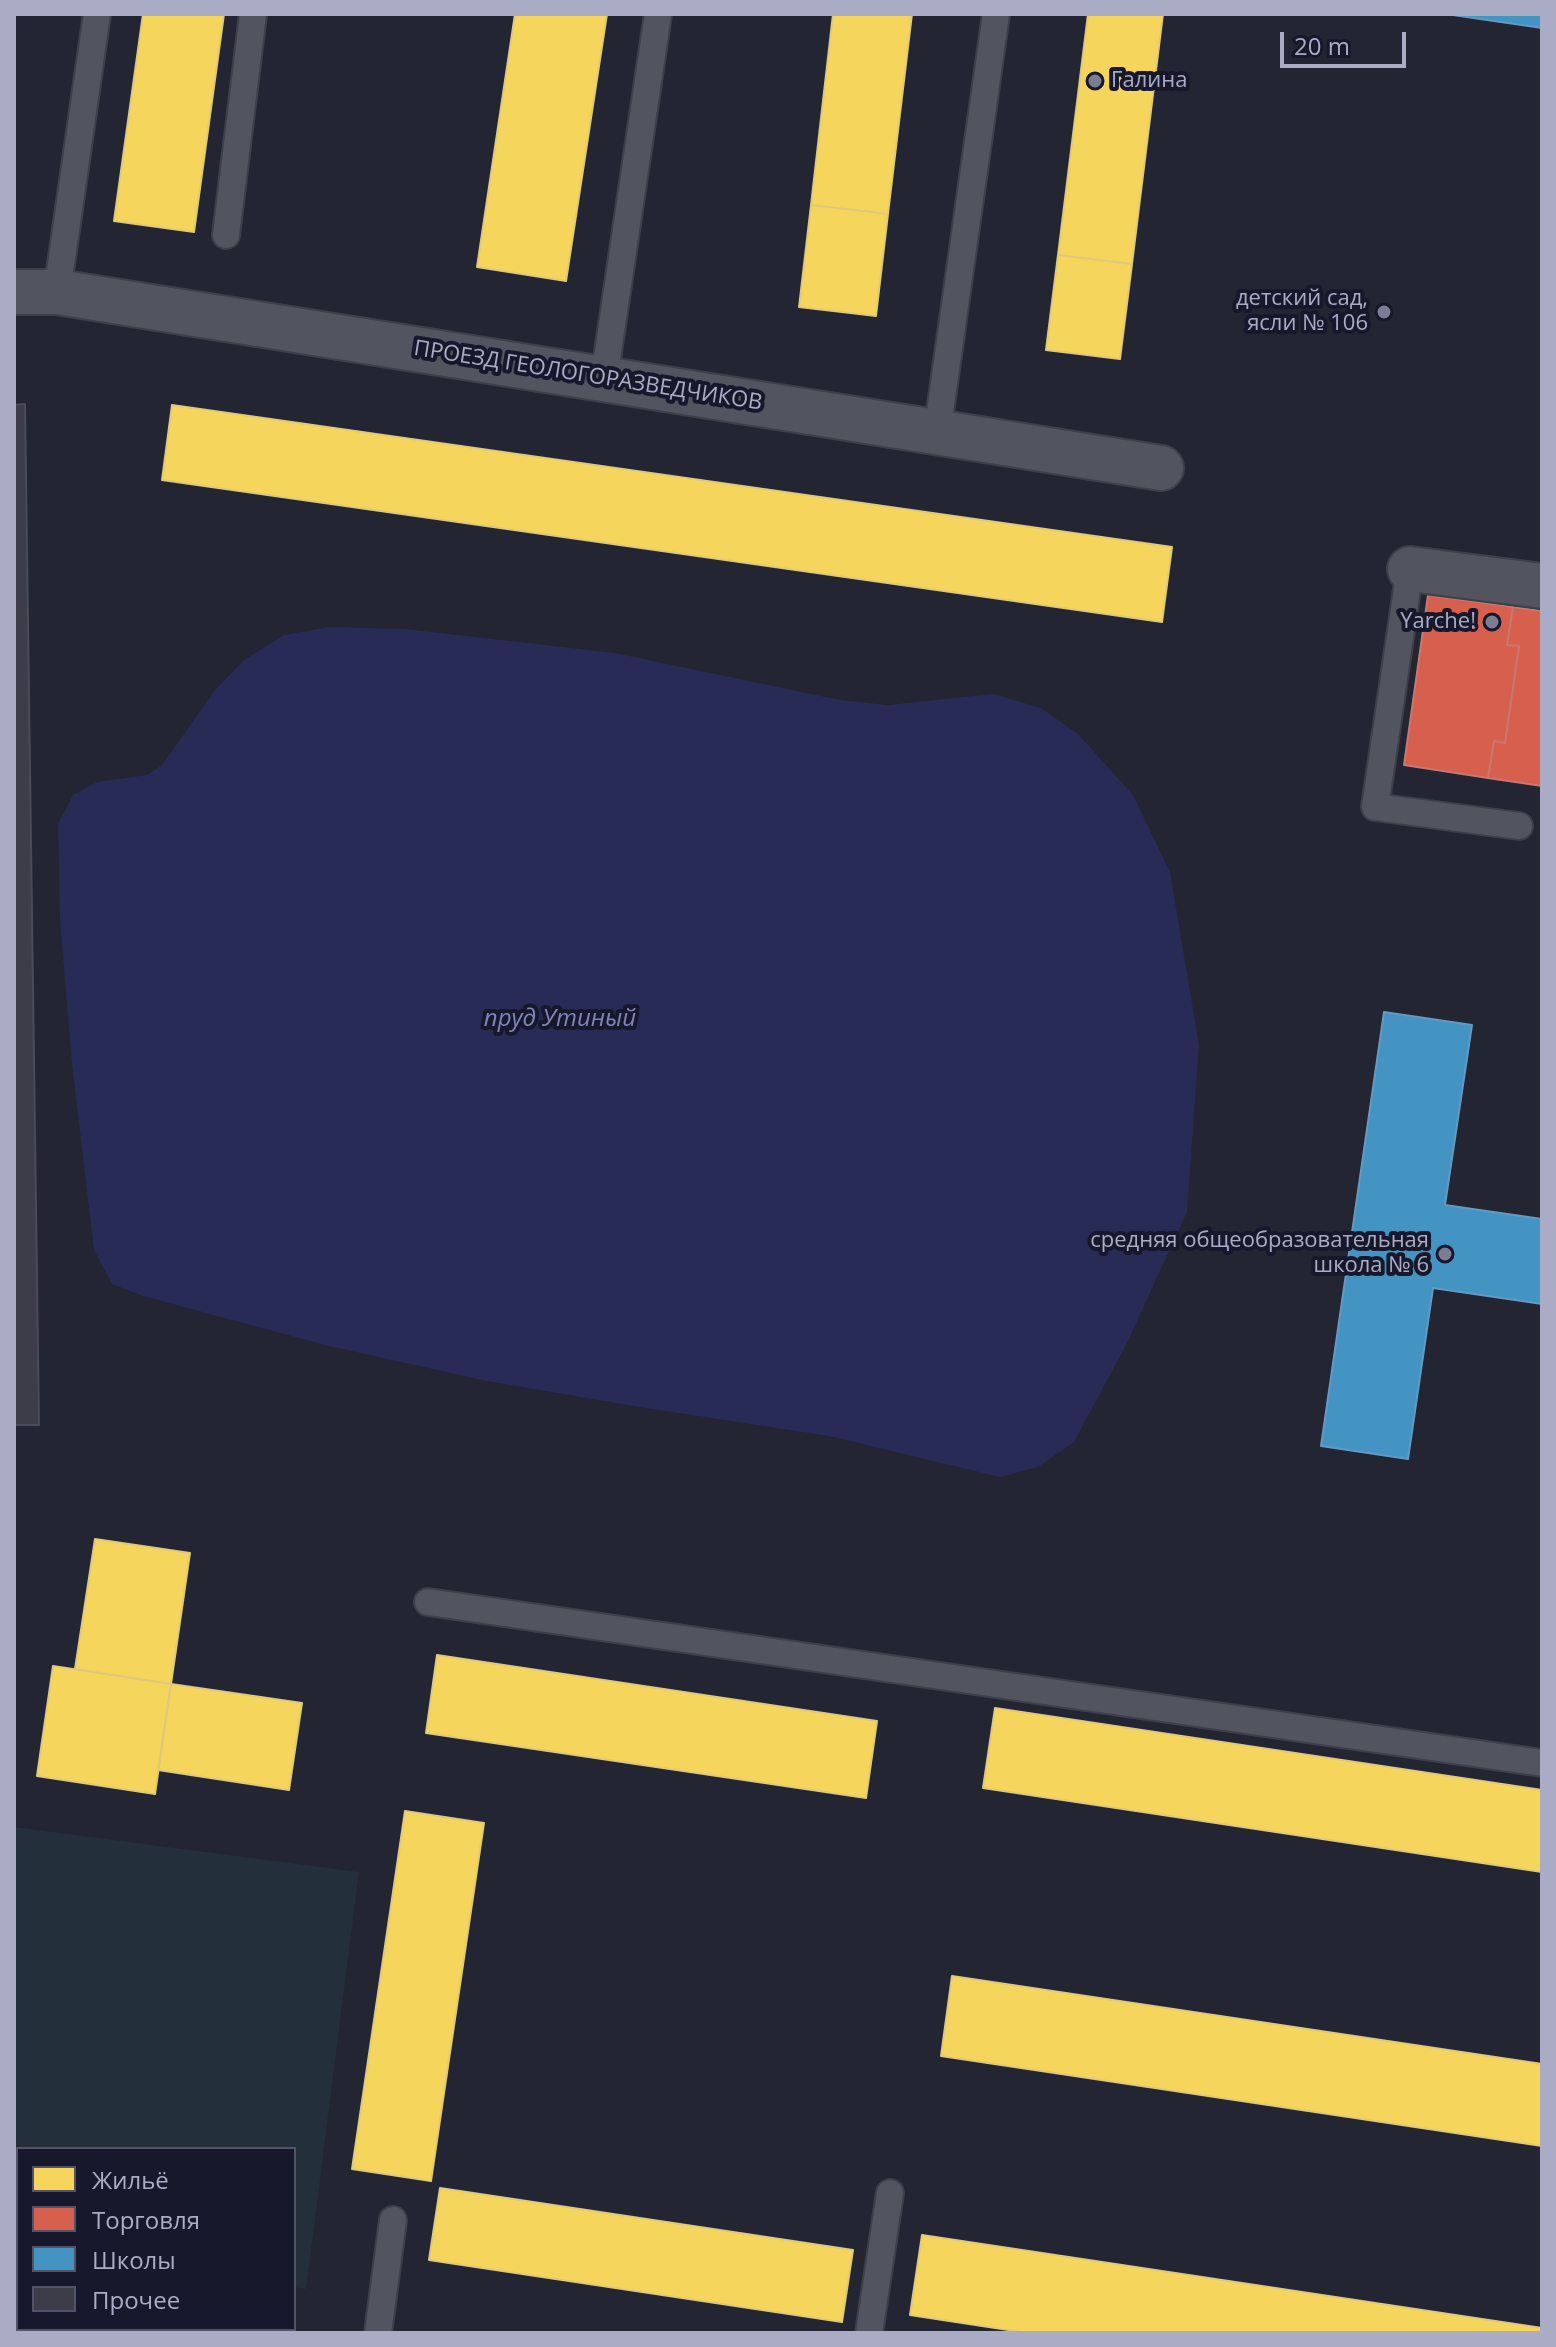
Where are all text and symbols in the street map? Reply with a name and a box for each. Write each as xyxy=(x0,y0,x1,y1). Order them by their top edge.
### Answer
scale bar xyxy=(1284,16,1410,66)
text: 20 m xyxy=(1294,29,1350,62)
place label: Галина xyxy=(1111,68,1187,94)
marker: Галина xyxy=(1086,72,1104,90)
place label: детский сад, ясли № 106 xyxy=(1236,286,1368,338)
marker: детский сад, ясли № 106 xyxy=(1375,303,1393,321)
street label: ПРОЕЗД ГЕОЛОГОРАЗВЕДЧИКОВ xyxy=(412,335,764,417)
place label: Yarche! xyxy=(1400,609,1476,635)
marker: Yarche! xyxy=(1483,613,1501,631)
water label: пруд Утиный xyxy=(484,1005,636,1033)
place label: средняя общеобразовательная школа № 6 xyxy=(1090,1228,1429,1280)
marker: средняя общеобразовательная школа № 6 xyxy=(1436,1245,1454,1263)
legend xyxy=(16,2147,296,2331)
text: Жильё xyxy=(92,2163,169,2196)
text: Торговля xyxy=(92,2203,200,2236)
text: Школы xyxy=(92,2243,176,2276)
text: Прочее xyxy=(92,2283,180,2316)

